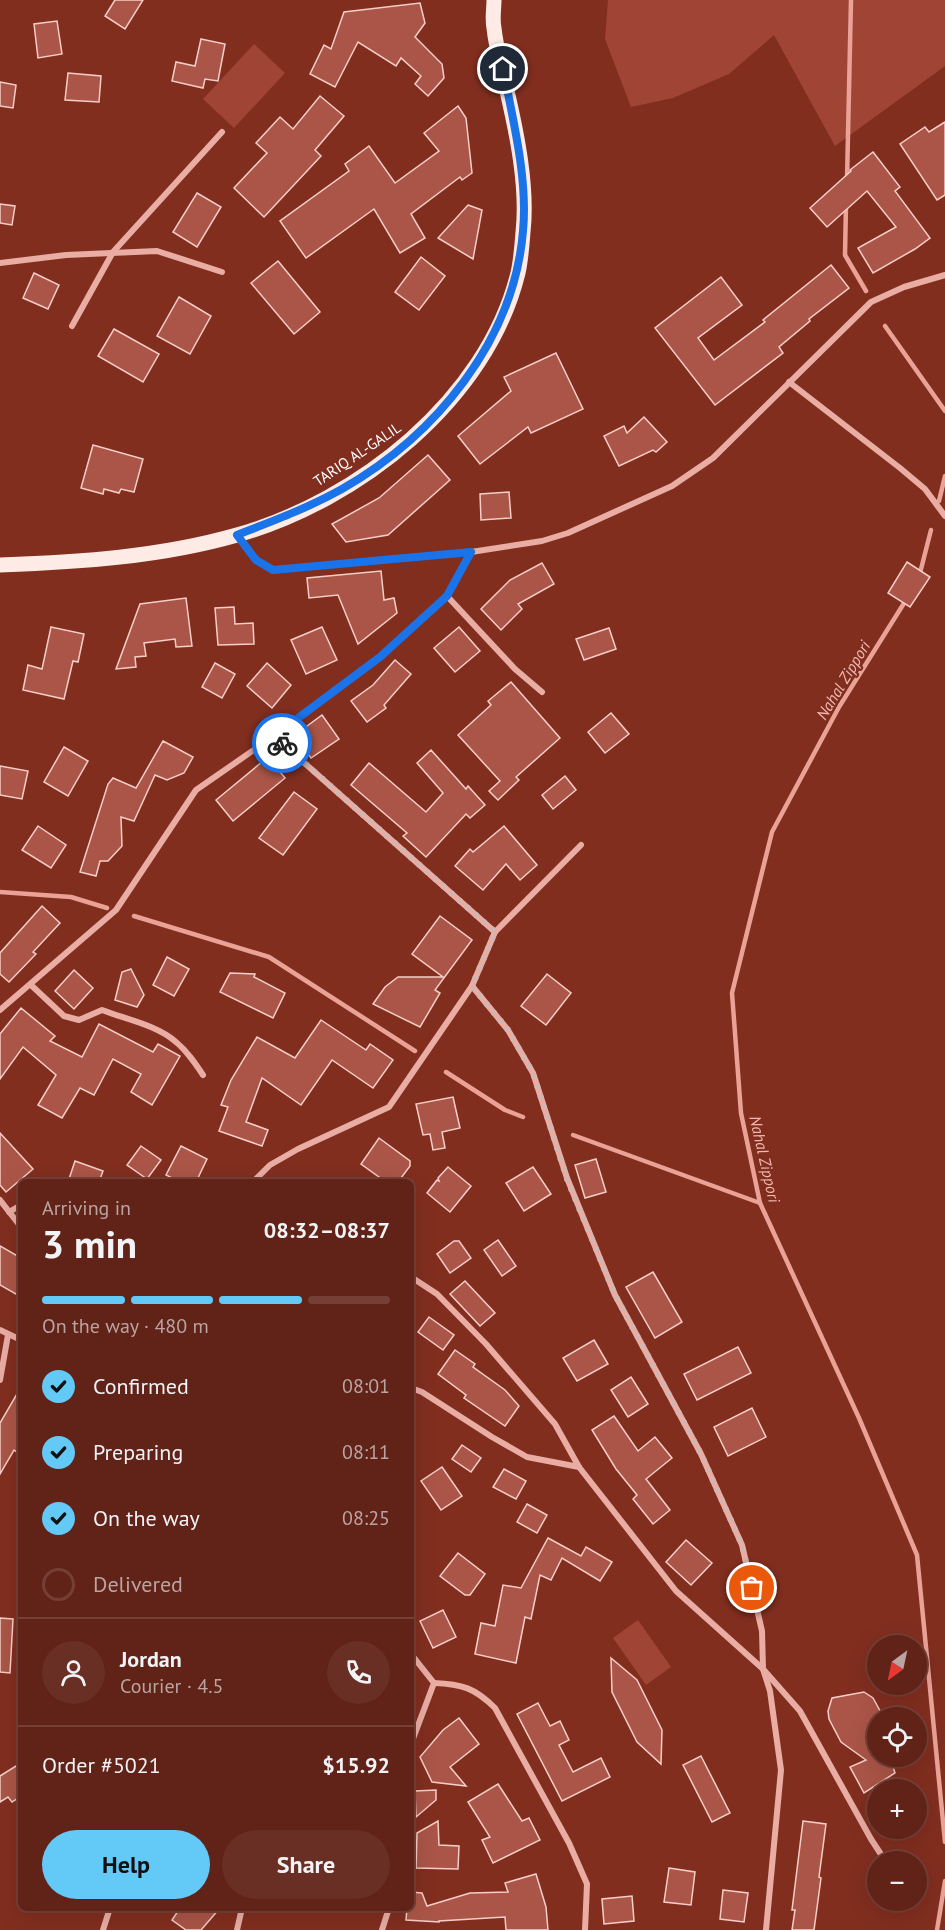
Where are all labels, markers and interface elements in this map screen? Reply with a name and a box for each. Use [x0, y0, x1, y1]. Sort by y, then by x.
pin [477, 43, 528, 94]
icon: home [486, 52, 519, 85]
street label: TARIQ AL-GALIL [310, 418, 405, 490]
water label: Nahal Zippori [812, 636, 875, 723]
courier [252, 713, 312, 773]
icon: bike [266, 727, 299, 760]
water label: Nahal Zippori [745, 1114, 785, 1205]
text: Arriving in [42, 1195, 131, 1221]
text: 08:32–08:37 [264, 1216, 390, 1244]
text: 3 min [42, 1218, 137, 1269]
text: On the way · 480 m [42, 1313, 209, 1339]
icon: check [42, 1370, 75, 1403]
text: Confirmed [93, 1372, 189, 1400]
text: 08:01 [342, 1373, 390, 1399]
icon: check [42, 1436, 75, 1469]
text: Preparing [93, 1438, 183, 1466]
text: 08:11 [342, 1439, 390, 1465]
icon: check [42, 1502, 75, 1535]
text: On the way [93, 1504, 200, 1532]
text: 08:25 [342, 1505, 390, 1531]
pin [726, 1562, 777, 1613]
text: Delivered [93, 1570, 183, 1598]
icon: bag [735, 1571, 768, 1604]
north arrow [867, 1635, 927, 1695]
map controls [867, 1635, 927, 1911]
button: person [42, 1641, 105, 1704]
button: phone [327, 1641, 390, 1704]
text: Jordan [120, 1645, 182, 1673]
text: Courier · 4.5 [120, 1673, 223, 1699]
button: locate [867, 1707, 927, 1767]
text: Order #5021 [42, 1751, 161, 1779]
text: $15.92 [322, 1751, 390, 1779]
button: + [867, 1779, 927, 1839]
button: Help [42, 1830, 210, 1899]
button: Share [222, 1830, 390, 1899]
button: − [867, 1851, 927, 1911]

